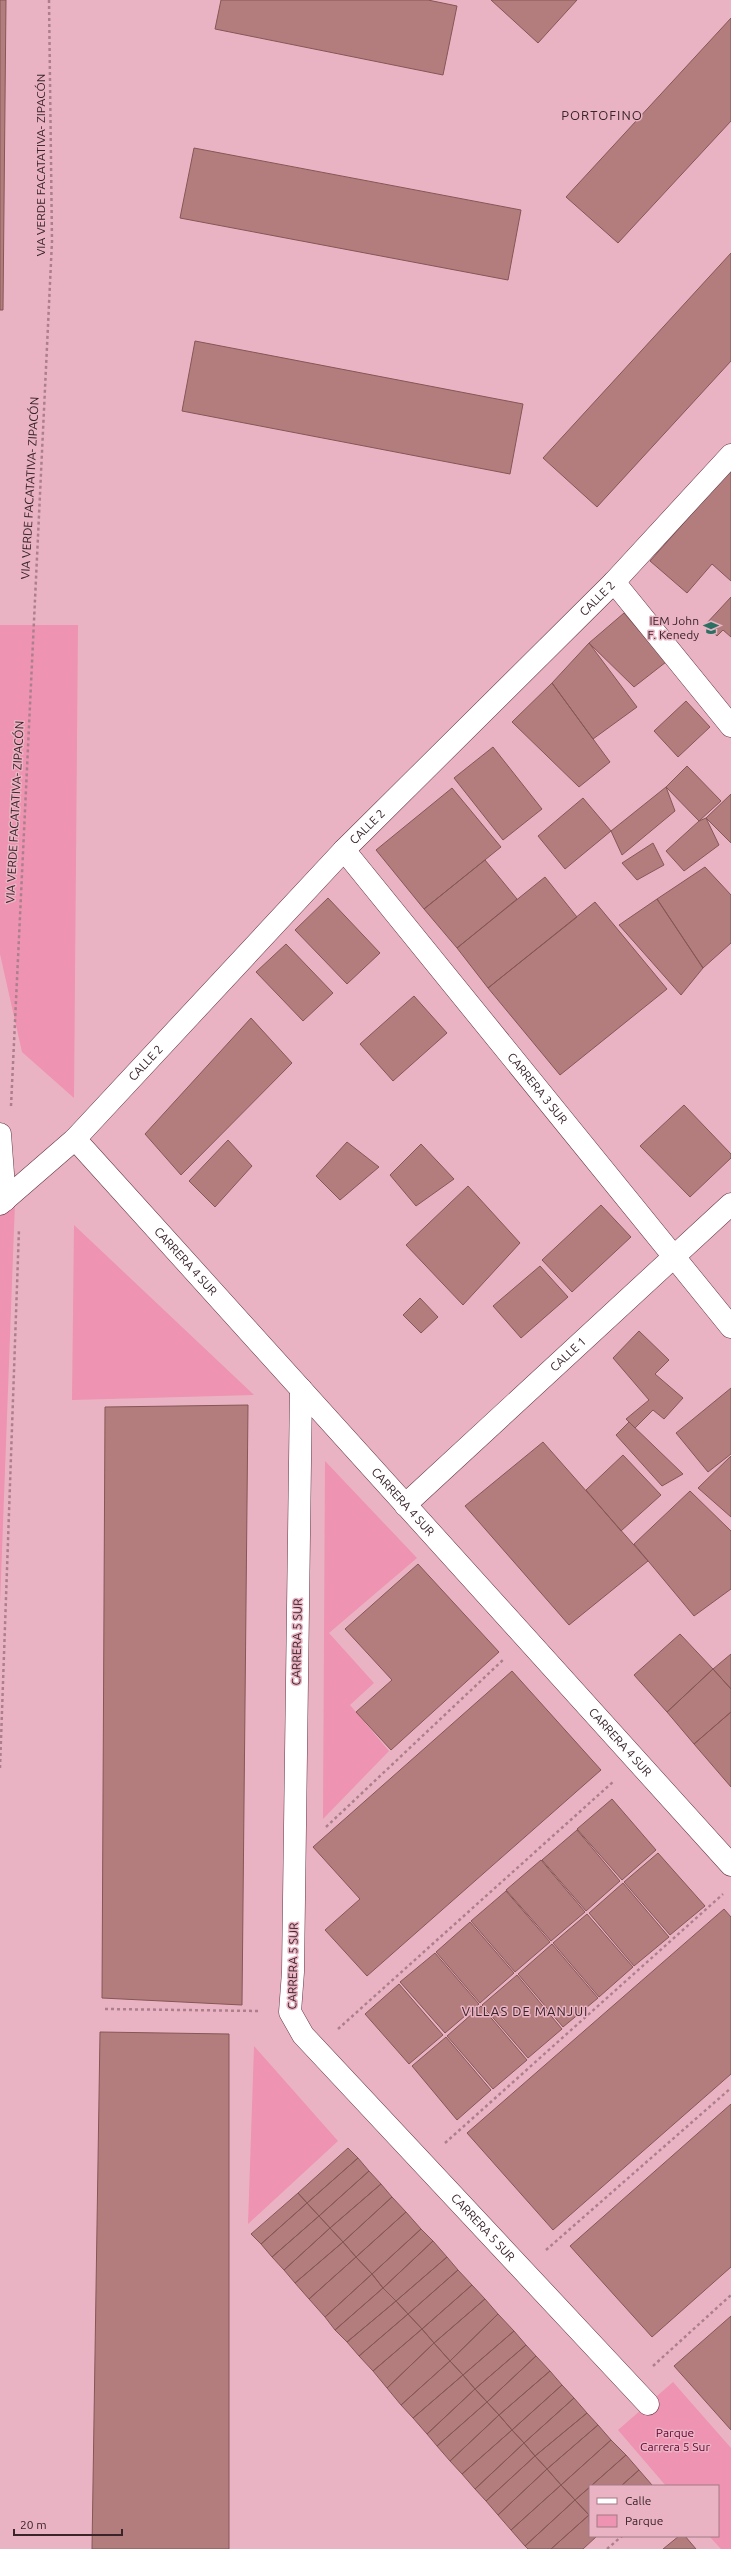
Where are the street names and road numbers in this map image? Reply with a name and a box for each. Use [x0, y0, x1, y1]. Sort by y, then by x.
street label: VIA VERDE FACATATIVA- ZIPACÓN [34, 74, 47, 256]
street label: VIA VERDE FACATATIVA- ZIPACÓN [18, 396, 41, 579]
street label: CALLE 2 [577, 578, 617, 618]
street label: VIA VERDE FACATATIVA- ZIPACÓN [3, 720, 26, 903]
street label: CALLE 2 [347, 806, 387, 847]
street label: CALLE 2 [126, 1042, 165, 1083]
street label: CARRERA 3 SUR [505, 1050, 571, 1126]
street label: CARRERA 4 SUR [152, 1224, 220, 1298]
street label: CALLE 1 [547, 1334, 588, 1374]
street label: CARRERA 4 SUR [369, 1465, 438, 1539]
street label: CARRERA 5 SUR [289, 1598, 304, 1686]
street label: CARRERA 4 SUR [586, 1705, 655, 1779]
street label: CARRERA 5 SUR [285, 1922, 300, 2010]
street label: CARRERA 5 SUR [449, 2191, 518, 2264]

